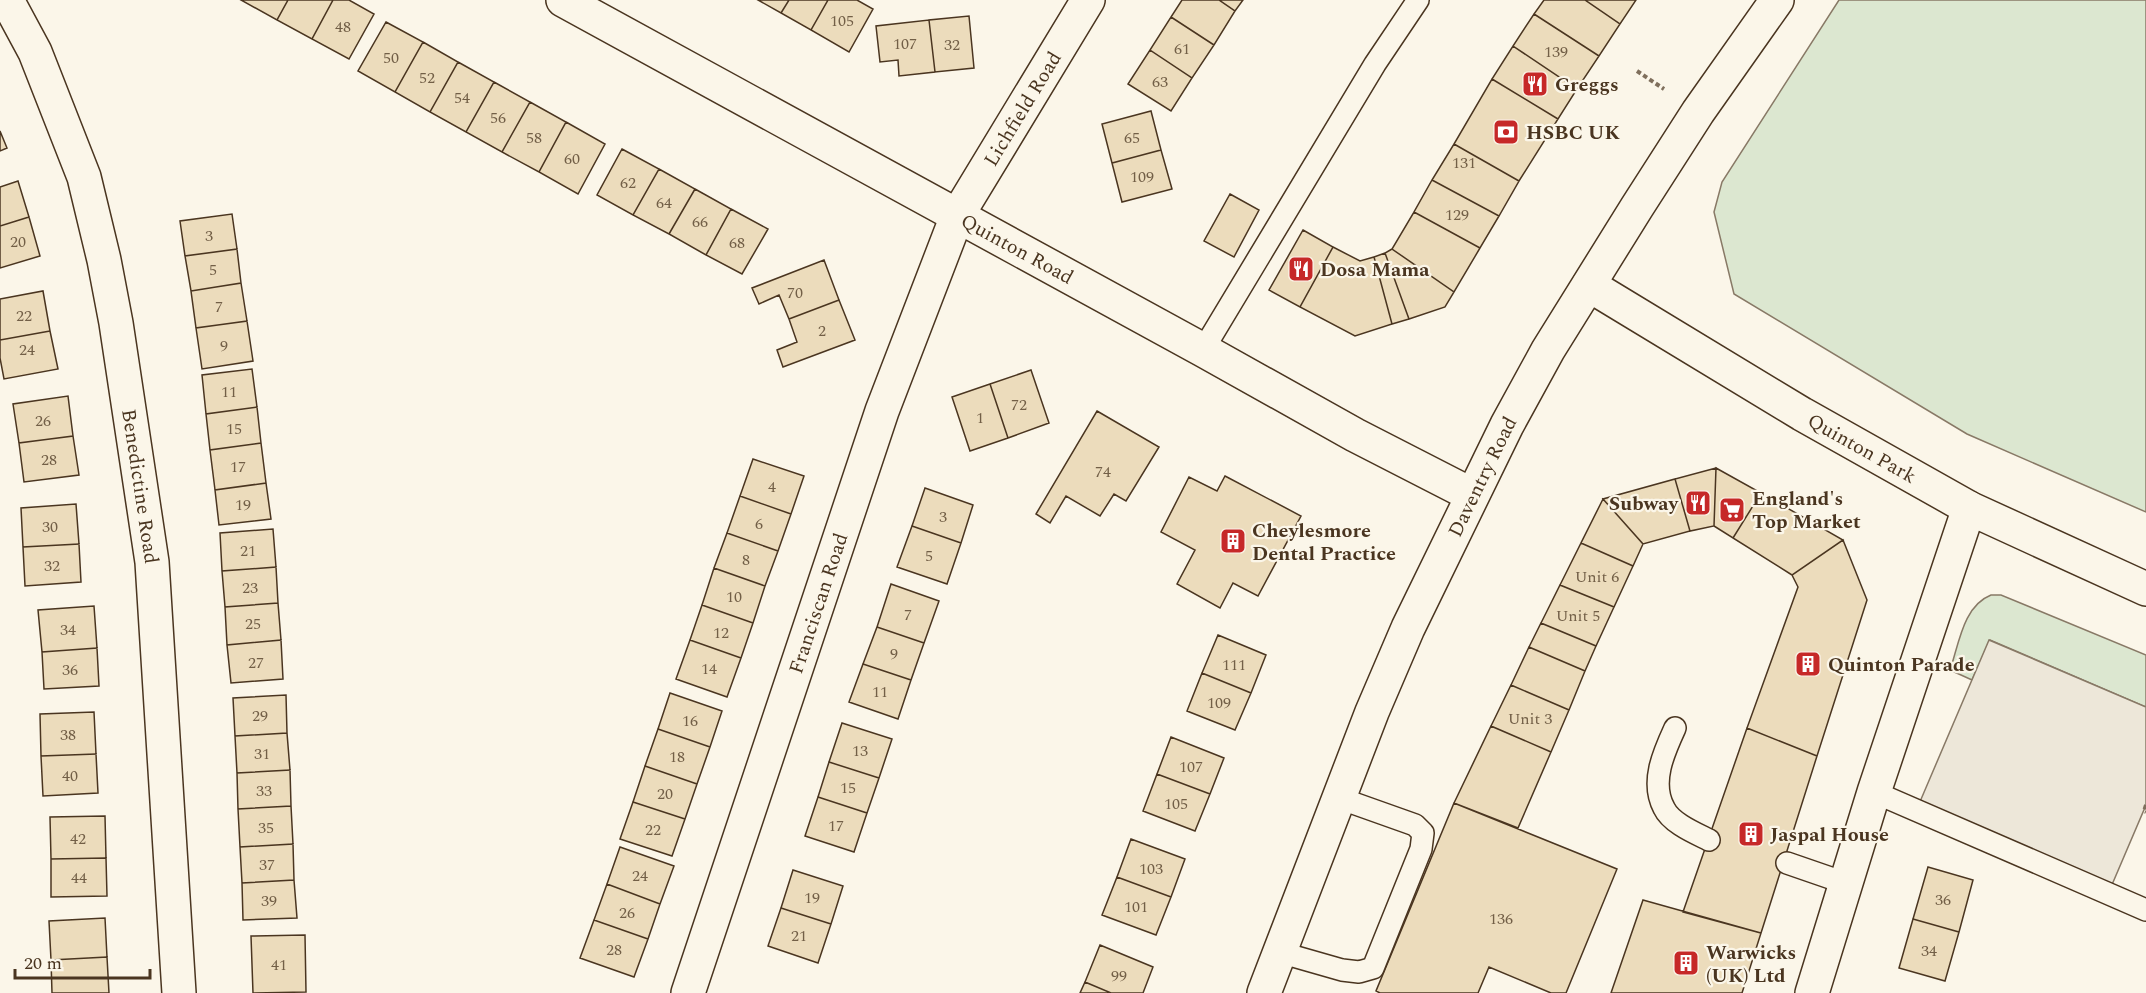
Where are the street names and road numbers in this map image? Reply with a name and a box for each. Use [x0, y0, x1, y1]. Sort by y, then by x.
street label: Lichfield Road [976, 46, 1070, 173]
street label: Quinton Road [955, 206, 1079, 293]
street label: Quinton Park [1801, 406, 1922, 491]
street label: Benedictine Road [113, 407, 166, 566]
street label: Daventry Road [1441, 411, 1525, 542]
street label: Franciscan Road [781, 529, 856, 678]

